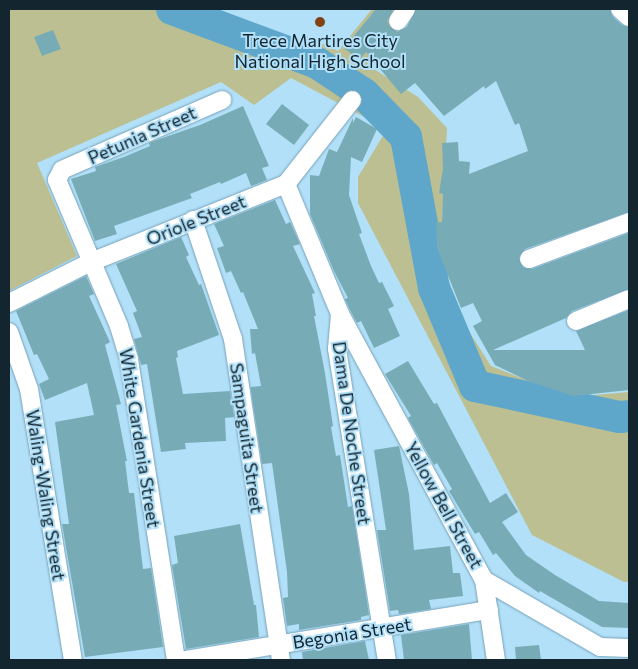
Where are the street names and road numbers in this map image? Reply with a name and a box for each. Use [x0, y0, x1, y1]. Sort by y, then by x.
street label: Petunia Street [84, 101, 200, 169]
street label: Oriole Street [143, 190, 249, 250]
street label: Dama De Noche Street [328, 340, 376, 526]
street label: White Gardenia Street [115, 347, 165, 529]
street label: Sampaguita Street [226, 362, 268, 514]
street label: Waling-Waling Street [22, 408, 70, 582]
street label: Yellow Bell Street [400, 438, 488, 572]
street label: Begonia Street [291, 613, 413, 653]

